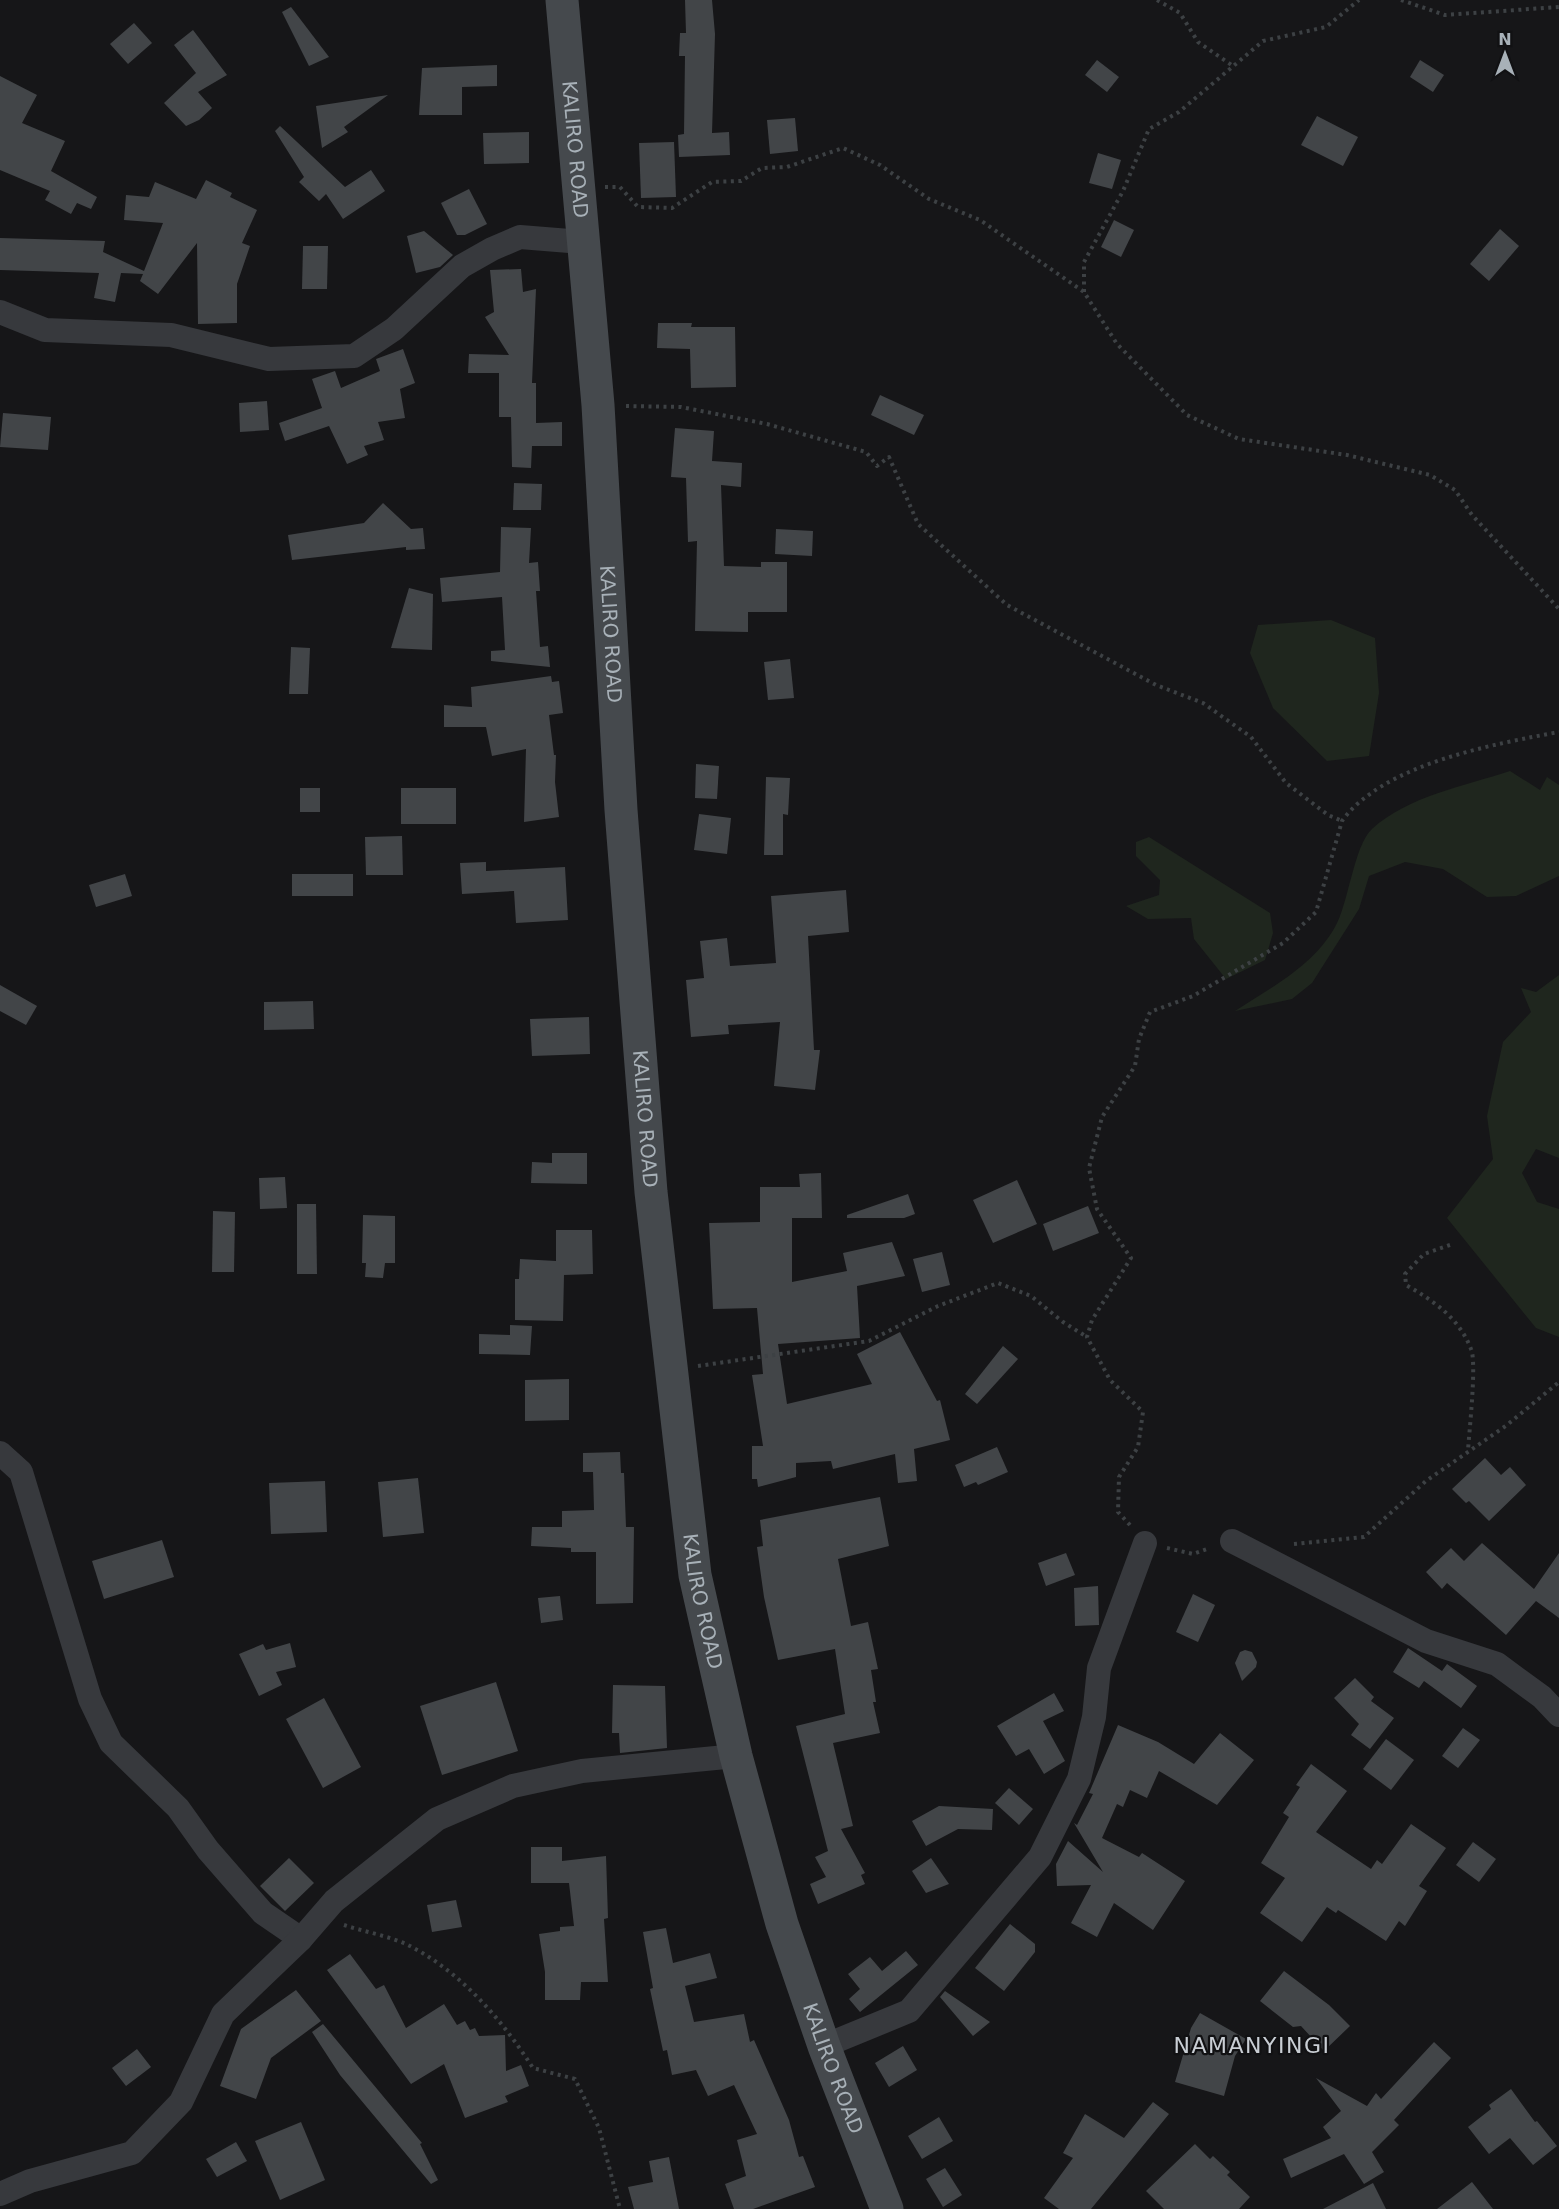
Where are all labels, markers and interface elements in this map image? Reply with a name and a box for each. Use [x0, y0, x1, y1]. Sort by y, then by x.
north arrow [1475, 24, 1535, 84]
text: N [1498, 30, 1512, 49]
street label: KALIRO ROAD [557, 80, 593, 219]
street label: KALIRO ROAD [595, 565, 627, 704]
street label: KALIRO ROAD [628, 1049, 663, 1188]
street label: KALIRO ROAD [678, 1532, 728, 1671]
street label: KALIRO ROAD [798, 2000, 869, 2137]
district label: NAMANYINGI [1174, 2033, 1330, 2058]

